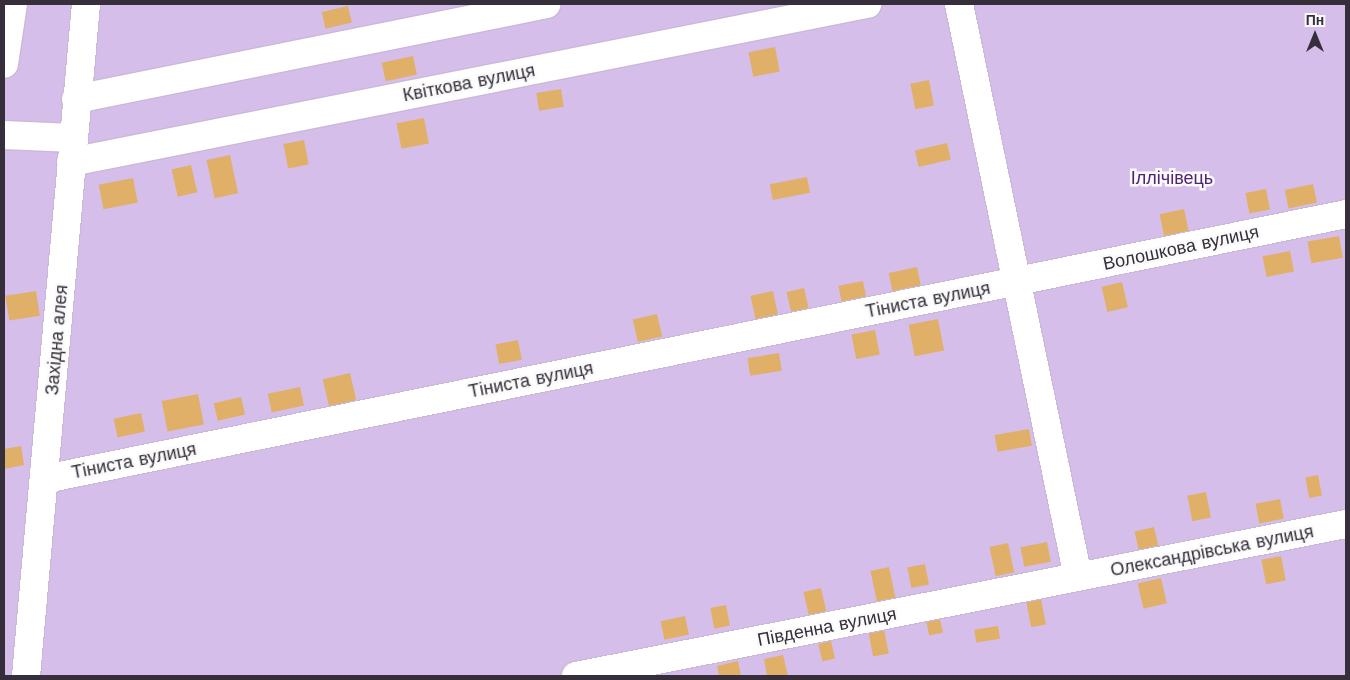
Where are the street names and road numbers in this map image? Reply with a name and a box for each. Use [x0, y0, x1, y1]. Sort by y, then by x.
street label: Квіткова вулиця [401, 60, 537, 106]
street label: Волошкова вулиця [1101, 221, 1261, 275]
street label: Тіниста вулиця [864, 277, 992, 323]
street label: Західна алея [41, 284, 73, 396]
street label: Тіниста вулиця [467, 357, 595, 403]
street label: Тіниста вулиця [70, 438, 198, 484]
street label: Олександрівська вулиця [1109, 521, 1315, 581]
street label: Південна вулиця [756, 603, 898, 651]

